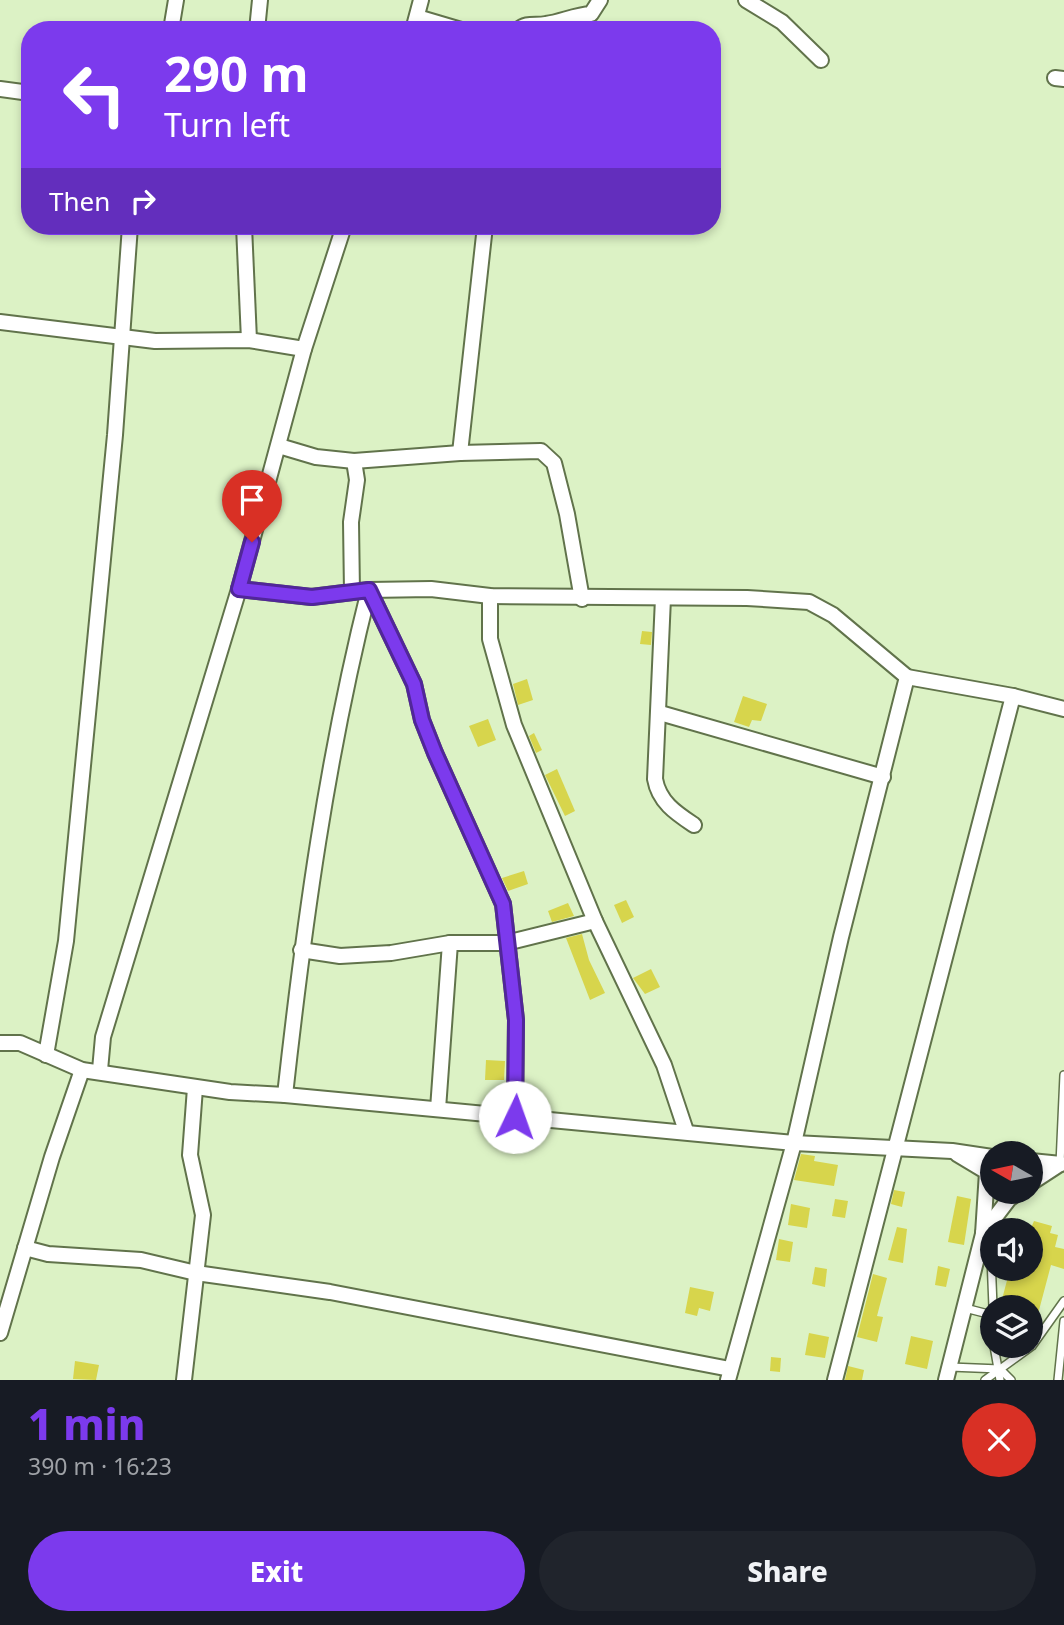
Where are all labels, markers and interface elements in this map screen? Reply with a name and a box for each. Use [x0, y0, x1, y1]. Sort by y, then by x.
text: 290 m [164, 40, 309, 106]
icon: left [49, 49, 140, 140]
text: Turn left [164, 103, 290, 146]
icon: right [124, 182, 162, 220]
text: Then [49, 183, 110, 219]
pin [222, 470, 282, 542]
icon: arrive [233, 481, 271, 519]
position arrow [478, 1080, 552, 1154]
north arrow [980, 1141, 1043, 1204]
map controls [980, 1141, 1043, 1358]
button: sound [980, 1218, 1043, 1281]
button: layers [980, 1295, 1043, 1358]
text: 1 min [28, 1395, 145, 1452]
button: close [962, 1403, 1036, 1477]
text: 390 m · 16:23 [28, 1450, 172, 1482]
button: Exit [28, 1531, 525, 1611]
button: Share [539, 1531, 1036, 1611]

